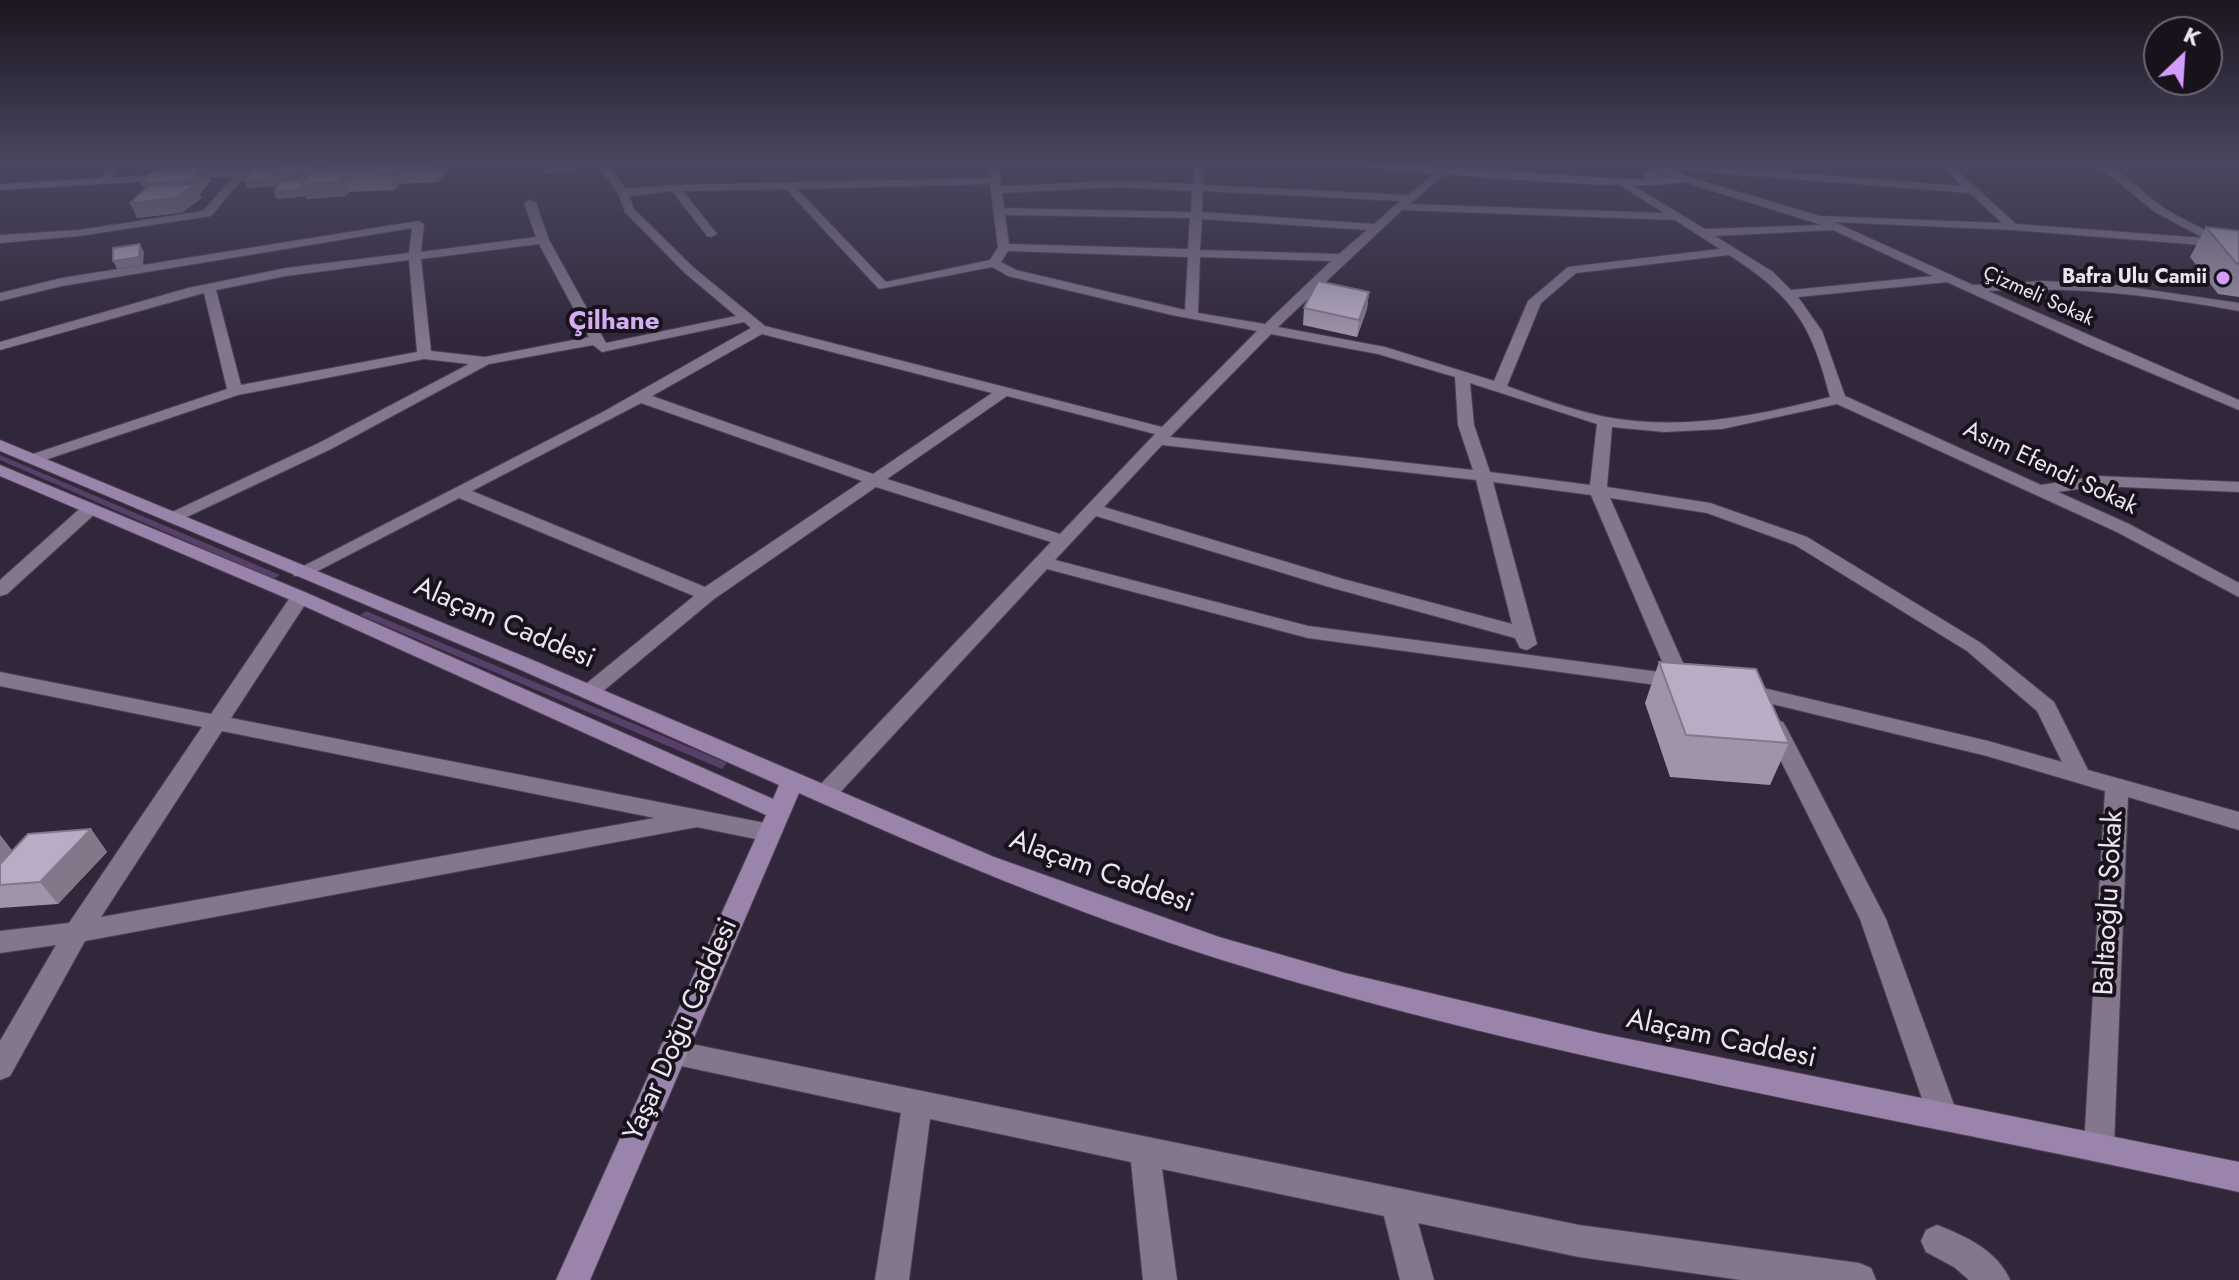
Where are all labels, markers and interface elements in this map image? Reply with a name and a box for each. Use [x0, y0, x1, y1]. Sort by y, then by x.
north arrow [2143, 16, 2223, 96]
text: K [2179, 18, 2206, 54]
street label: Çizmeli Sokak [1979, 262, 2097, 332]
place label: Bafra Ulu Camii [2062, 266, 2207, 290]
marker: Bafra Ulu Camii [2214, 269, 2232, 287]
district label: Çilhane [568, 307, 660, 339]
street label: Asım Efendi Sokak [1958, 416, 2142, 522]
street label: Alaçam Caddesi [409, 571, 599, 677]
street label: Baltaoğlu Sokak [2088, 810, 2132, 996]
street label: Alaçam Caddesi [1005, 824, 1197, 922]
street label: Yaşar Doğu Caddesi [618, 914, 746, 1146]
street label: Alaçam Caddesi [1623, 1004, 1819, 1076]

